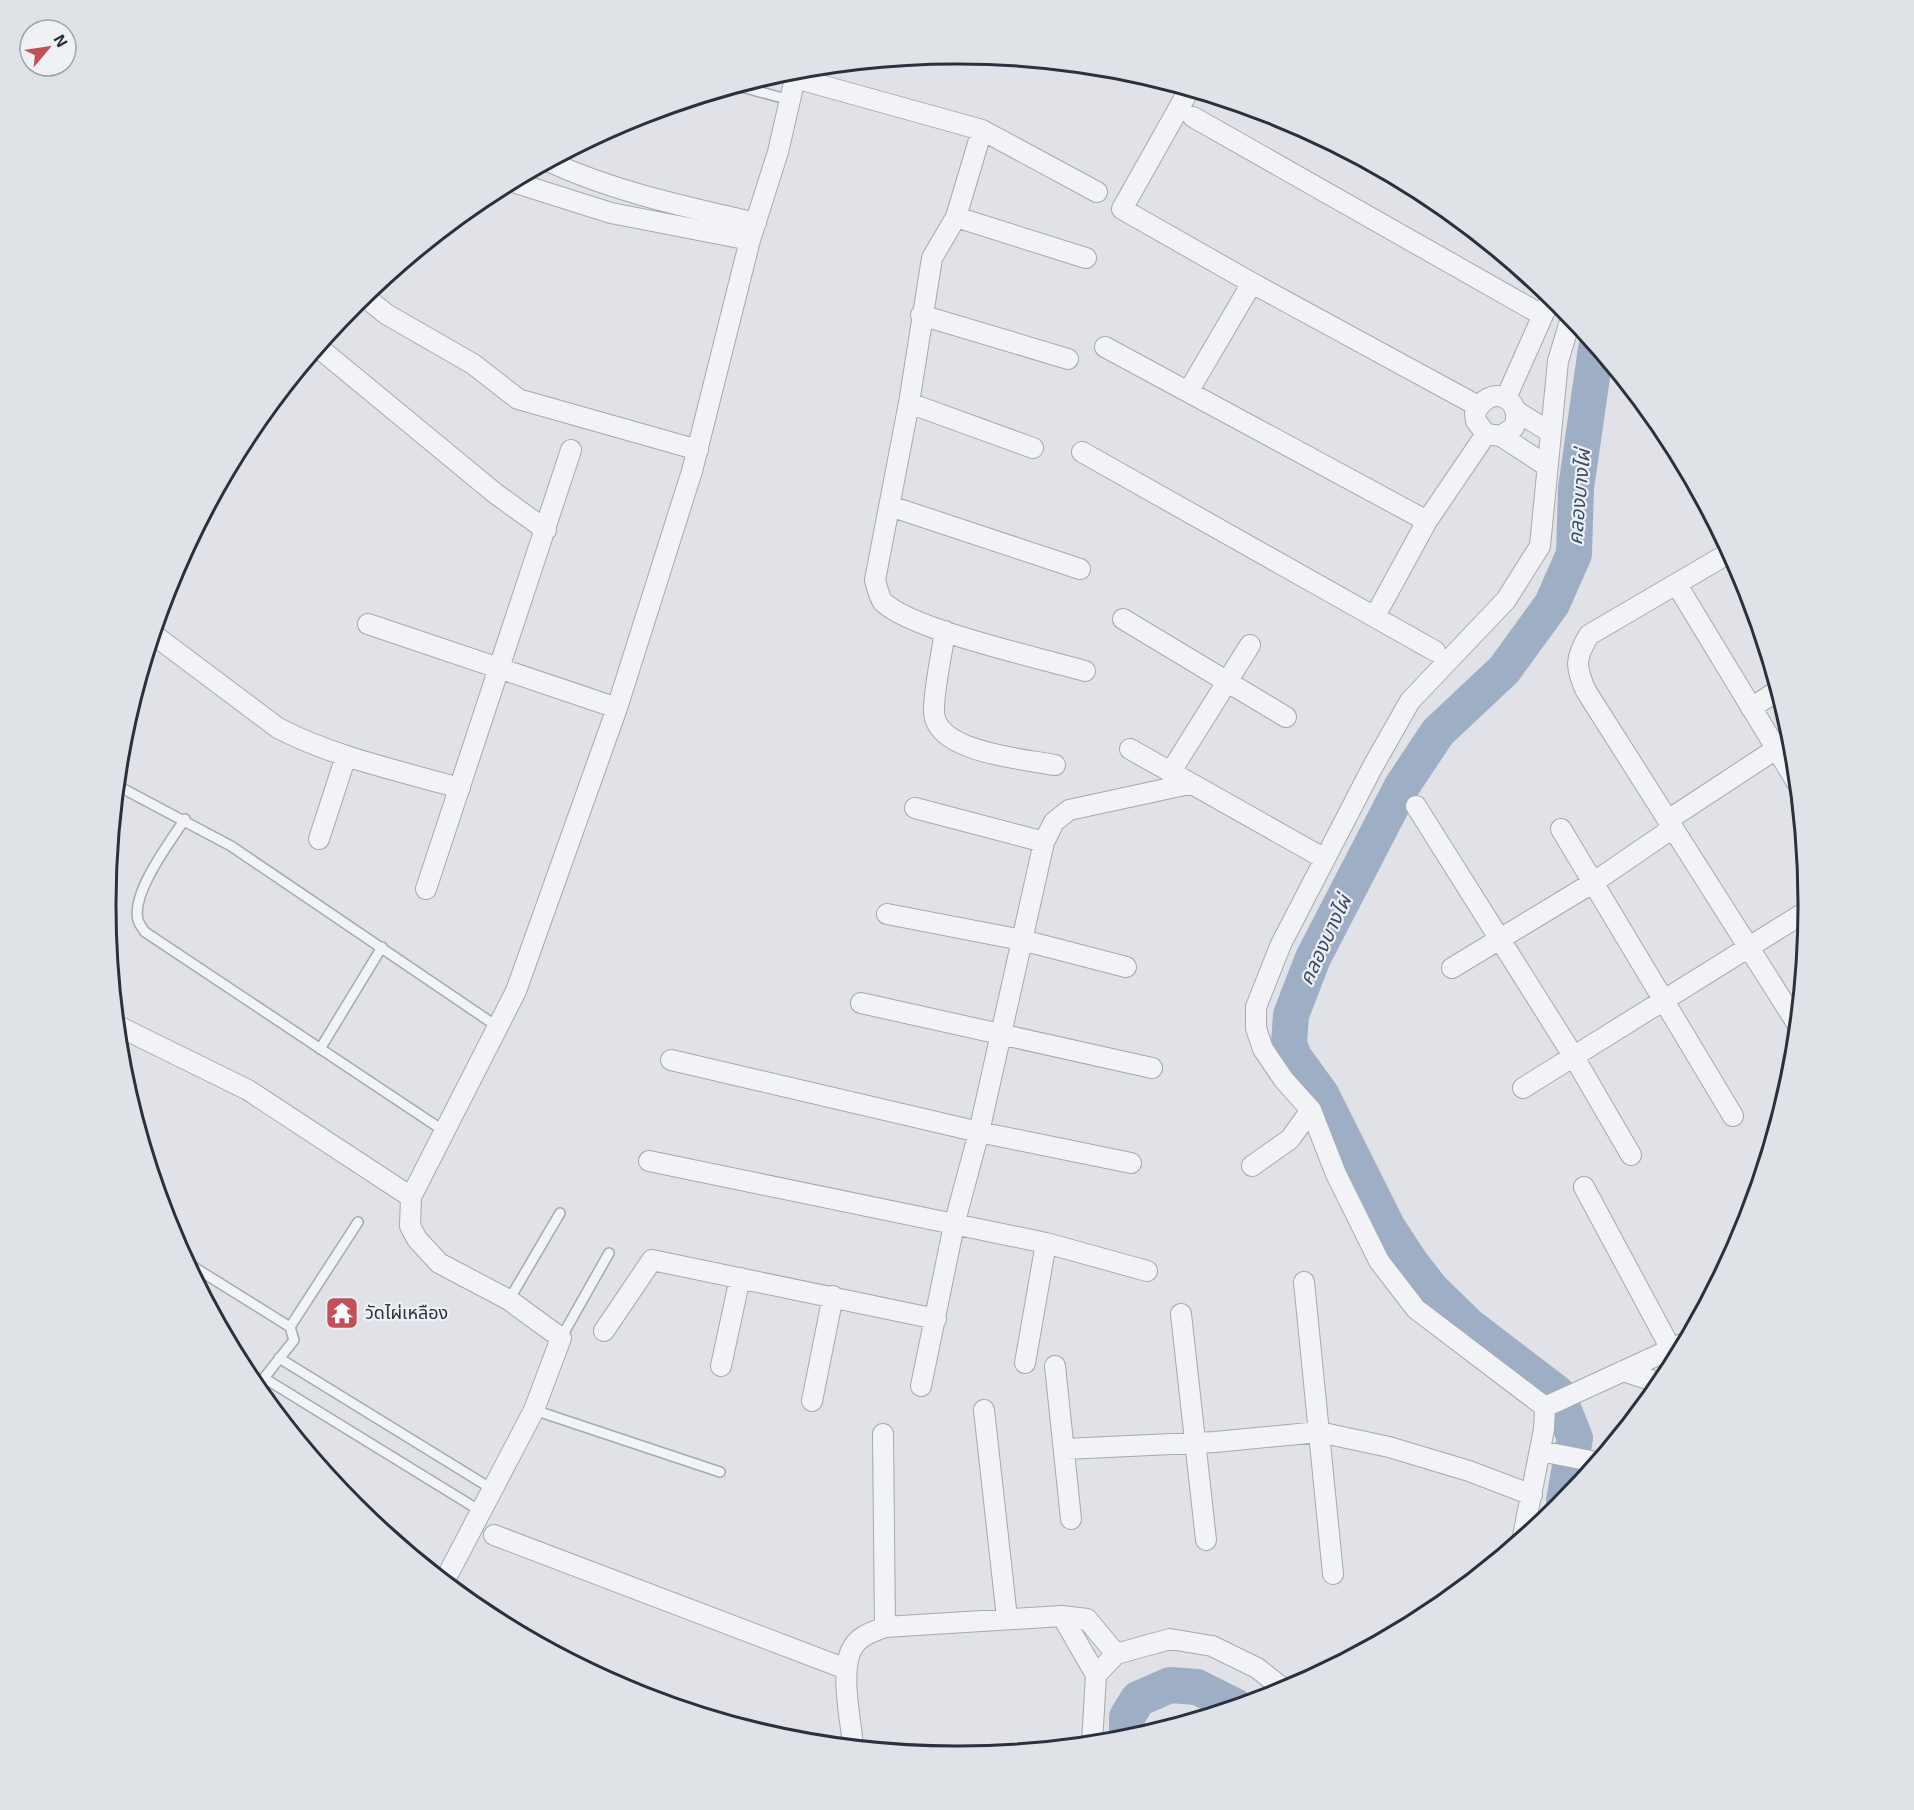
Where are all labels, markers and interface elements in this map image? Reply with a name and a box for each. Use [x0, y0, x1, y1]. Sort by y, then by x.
north arrow [18, 18, 78, 78]
text: N [50, 31, 73, 50]
water label: คลองบางไผ่ [1562, 445, 1594, 546]
water label: คลองบางไผ่ [1293, 888, 1357, 988]
temple icon: วัดไผ่เหลือง [324, 1295, 360, 1331]
place label: วัดไผ่เหลือง [365, 1301, 448, 1323]

